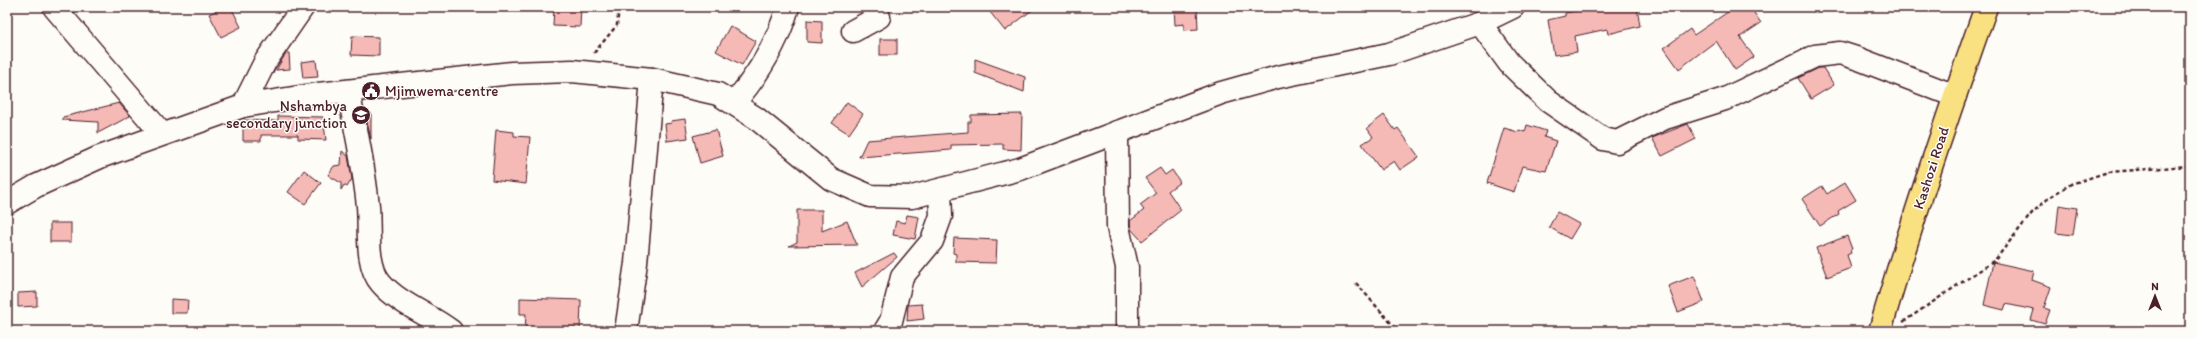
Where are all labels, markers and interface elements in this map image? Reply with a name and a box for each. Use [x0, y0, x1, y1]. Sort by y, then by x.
public building icon: Mjimwema centre [360, 80, 382, 102]
place label: Mjimwema centre [385, 82, 498, 100]
place label: Nshambya secondary junction [226, 97, 348, 132]
school or university icon: Nshambya secondary junction [350, 104, 372, 126]
street label: Kashozi Road [1909, 124, 1953, 212]
north arrow [2135, 276, 2175, 316]
text: N [2151, 280, 2159, 293]

